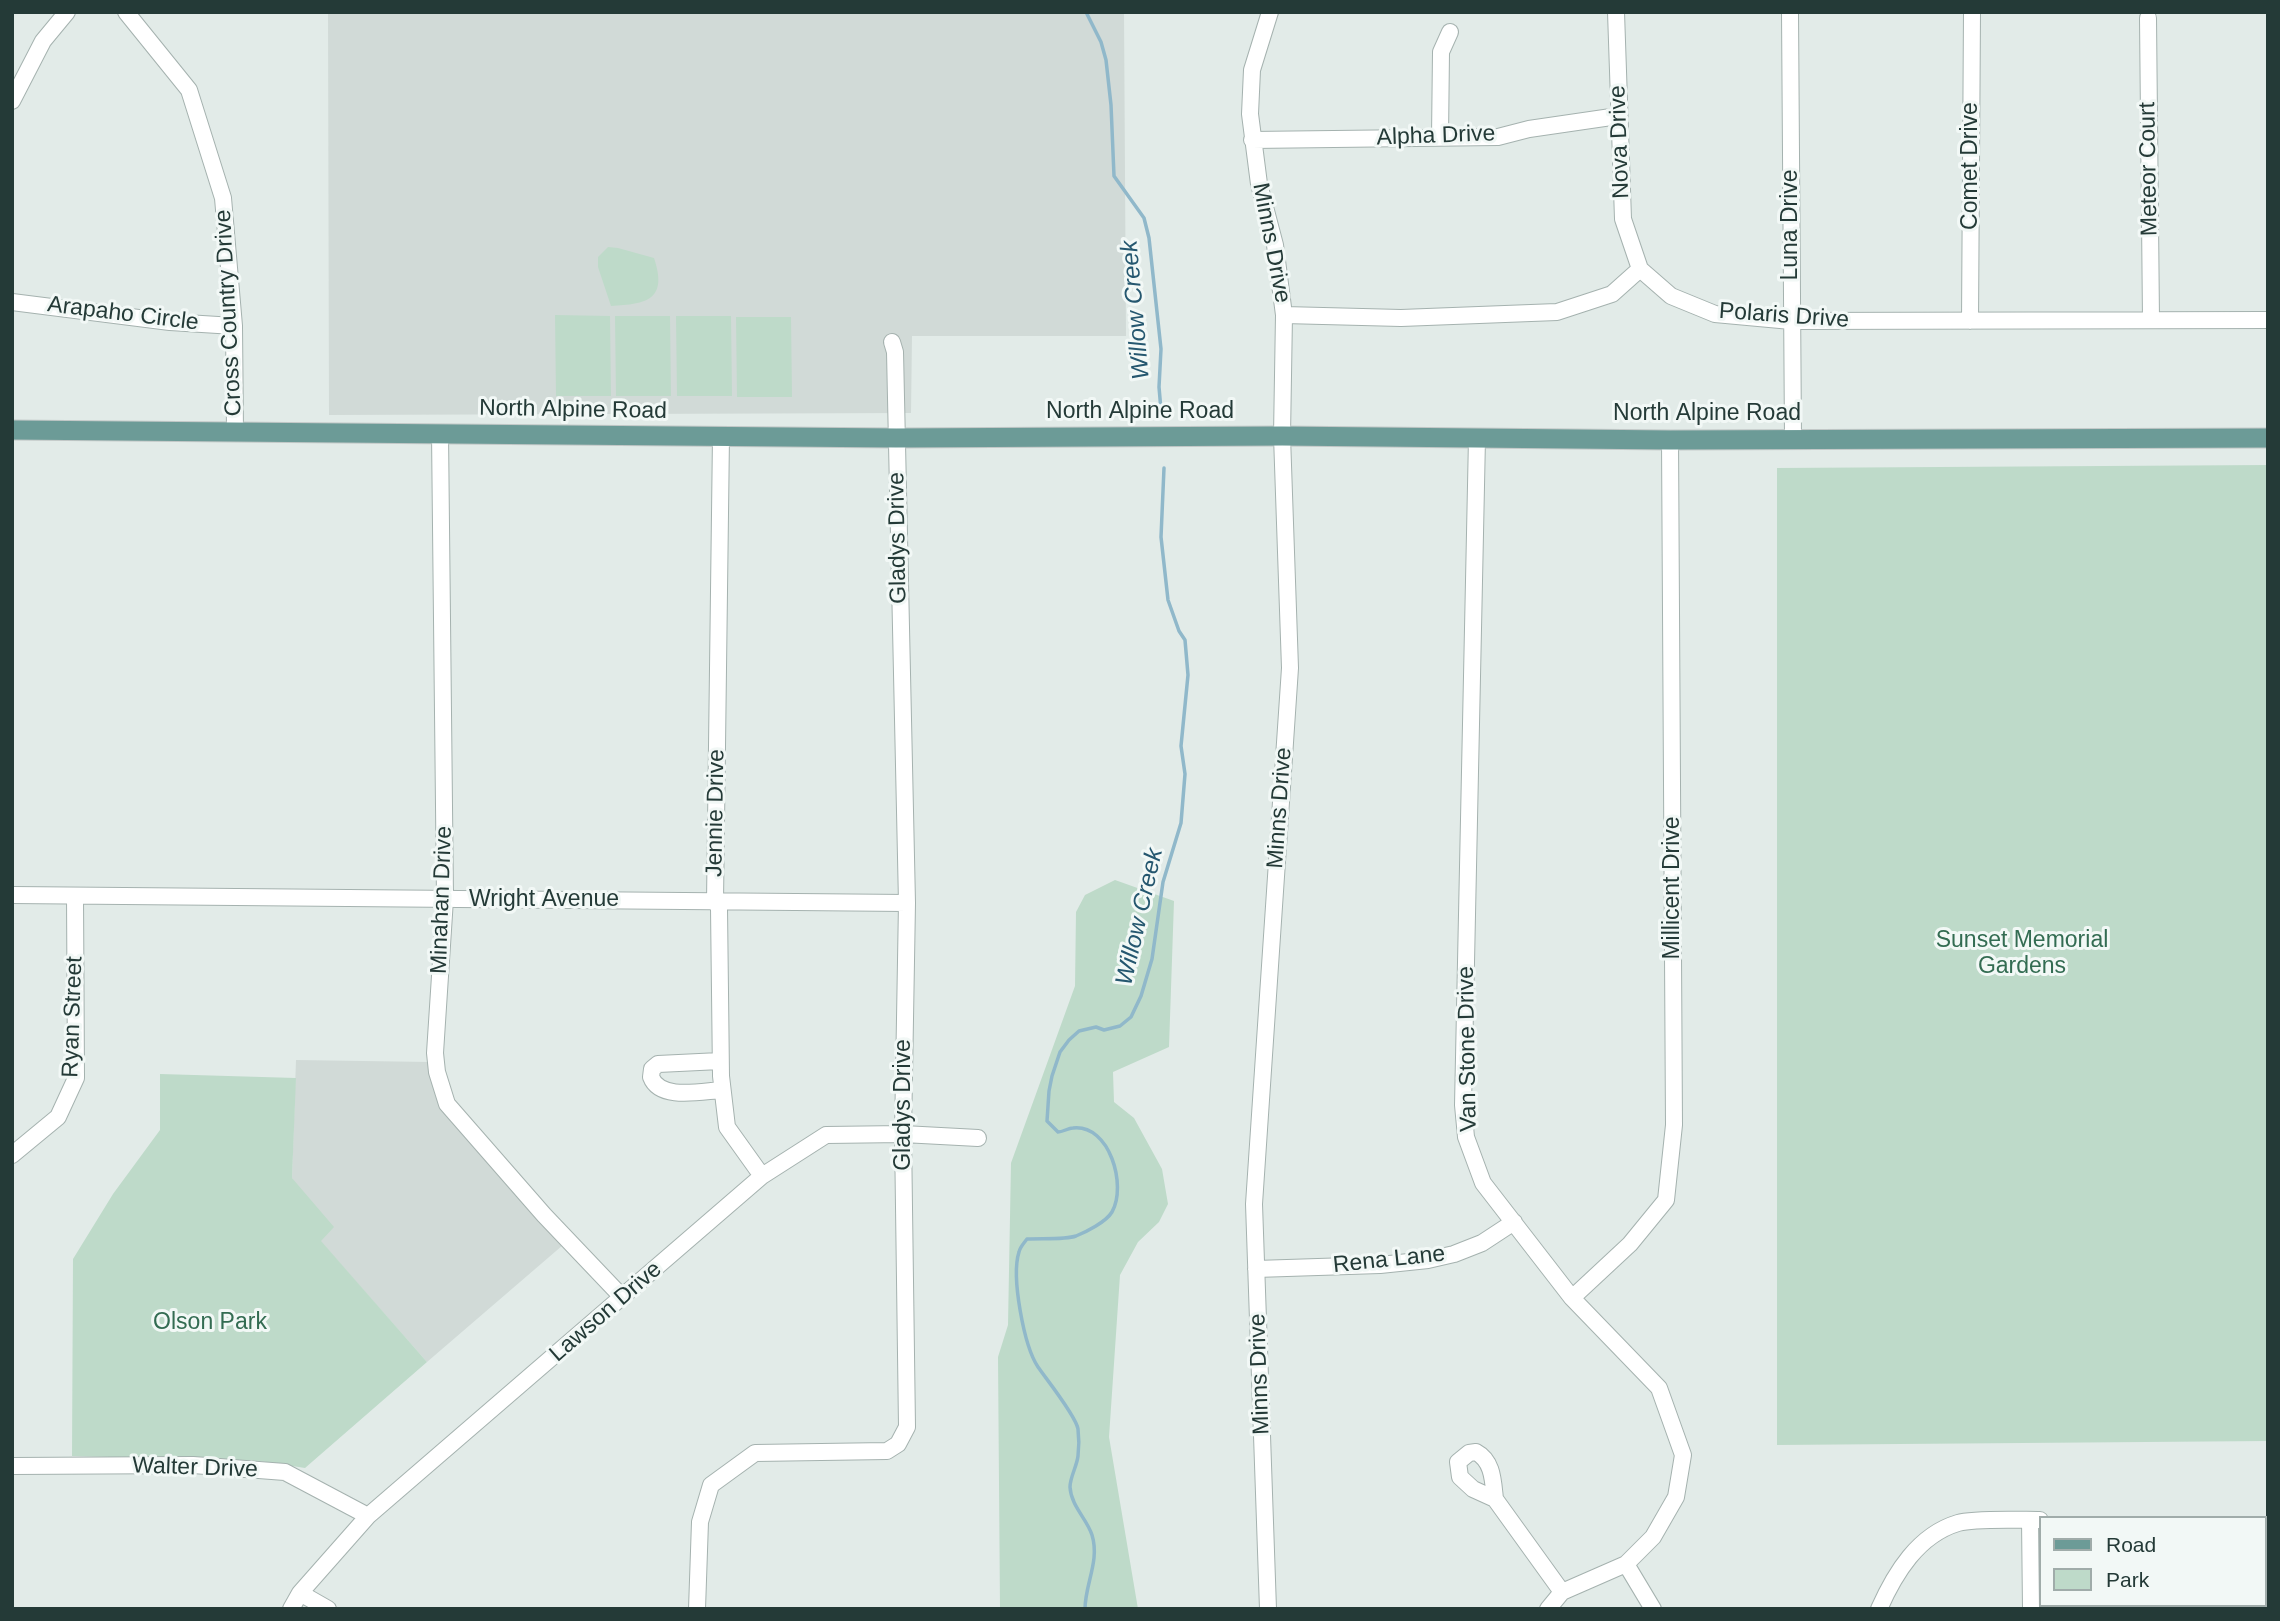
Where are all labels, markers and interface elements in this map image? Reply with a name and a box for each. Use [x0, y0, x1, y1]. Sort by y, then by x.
street label: Nova Drive [1604, 85, 1636, 199]
street label: Comet Drive [1957, 102, 1985, 230]
street label: Meteor Court [2134, 102, 2164, 236]
street label: Alpha Drive [1376, 120, 1496, 152]
street label: Luna Drive [1777, 169, 1805, 281]
street label: Minns Drive [1246, 181, 1296, 305]
street label: Cross Country Drive [210, 209, 248, 417]
water label: Willow Creek [1116, 239, 1156, 381]
street label: Arapaho Circle [46, 291, 200, 337]
street label: Polaris Drive [1718, 298, 1850, 334]
street label: North Alpine Road [479, 395, 667, 425]
street label: North Alpine Road [1046, 398, 1234, 426]
street label: North Alpine Road [1613, 400, 1801, 428]
street label: Gladys Drive [883, 472, 913, 604]
street label: Minns Drive [1262, 746, 1298, 870]
street label: Jennie Drive [701, 749, 731, 877]
street label: Millicent Drive [1659, 816, 1687, 960]
street label: Minahan Drive [426, 825, 458, 975]
water label: Willow Creek [1110, 846, 1170, 988]
street label: Wright Avenue [469, 886, 619, 914]
park label: Sunset Memorial Gardens [1936, 927, 2108, 981]
street label: Ryan Street [57, 956, 89, 1078]
street label: Van Stone Drive [1453, 966, 1483, 1132]
street label: Gladys Drive [890, 1039, 918, 1171]
street label: Rena Lane [1332, 1240, 1446, 1280]
street label: Lawson Drive [544, 1256, 668, 1368]
park label: Olson Park [153, 1309, 267, 1337]
street label: Minns Drive [1244, 1313, 1276, 1435]
street label: Walter Drive [132, 1452, 258, 1484]
legend [2038, 1516, 2266, 1607]
text: Road [2106, 1533, 2156, 1556]
text: Park [2106, 1568, 2149, 1591]

